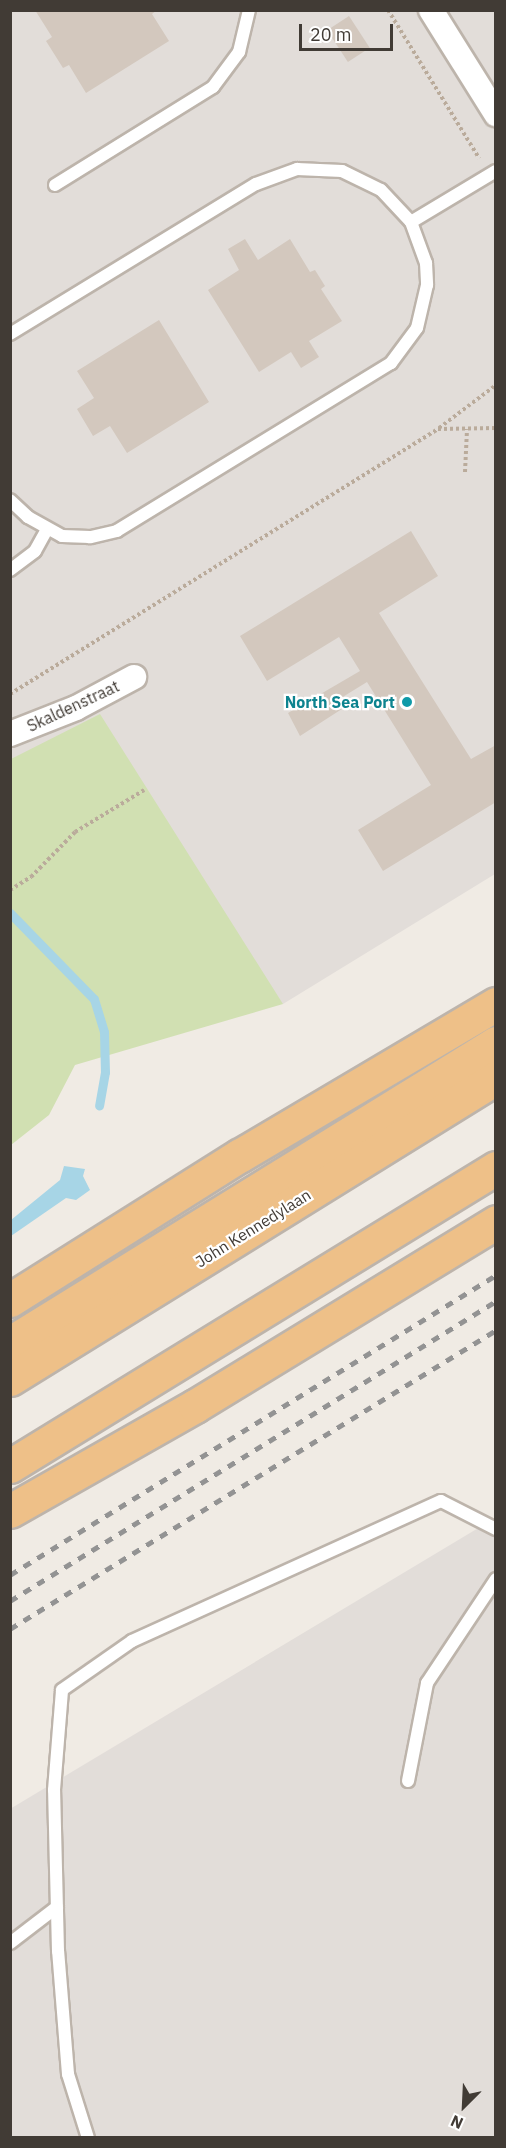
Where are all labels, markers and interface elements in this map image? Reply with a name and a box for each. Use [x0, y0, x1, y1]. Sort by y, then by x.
scale bar [302, 12, 396, 50]
text: 20 m [310, 23, 352, 46]
street label: Skaldenstraat [24, 676, 122, 736]
place label: North Sea Port [285, 692, 395, 712]
marker: North Sea Port [400, 695, 414, 709]
street label: John Kennedylaan [192, 1185, 314, 1271]
north arrow [434, 2076, 494, 2136]
text: N [447, 2111, 466, 2134]

